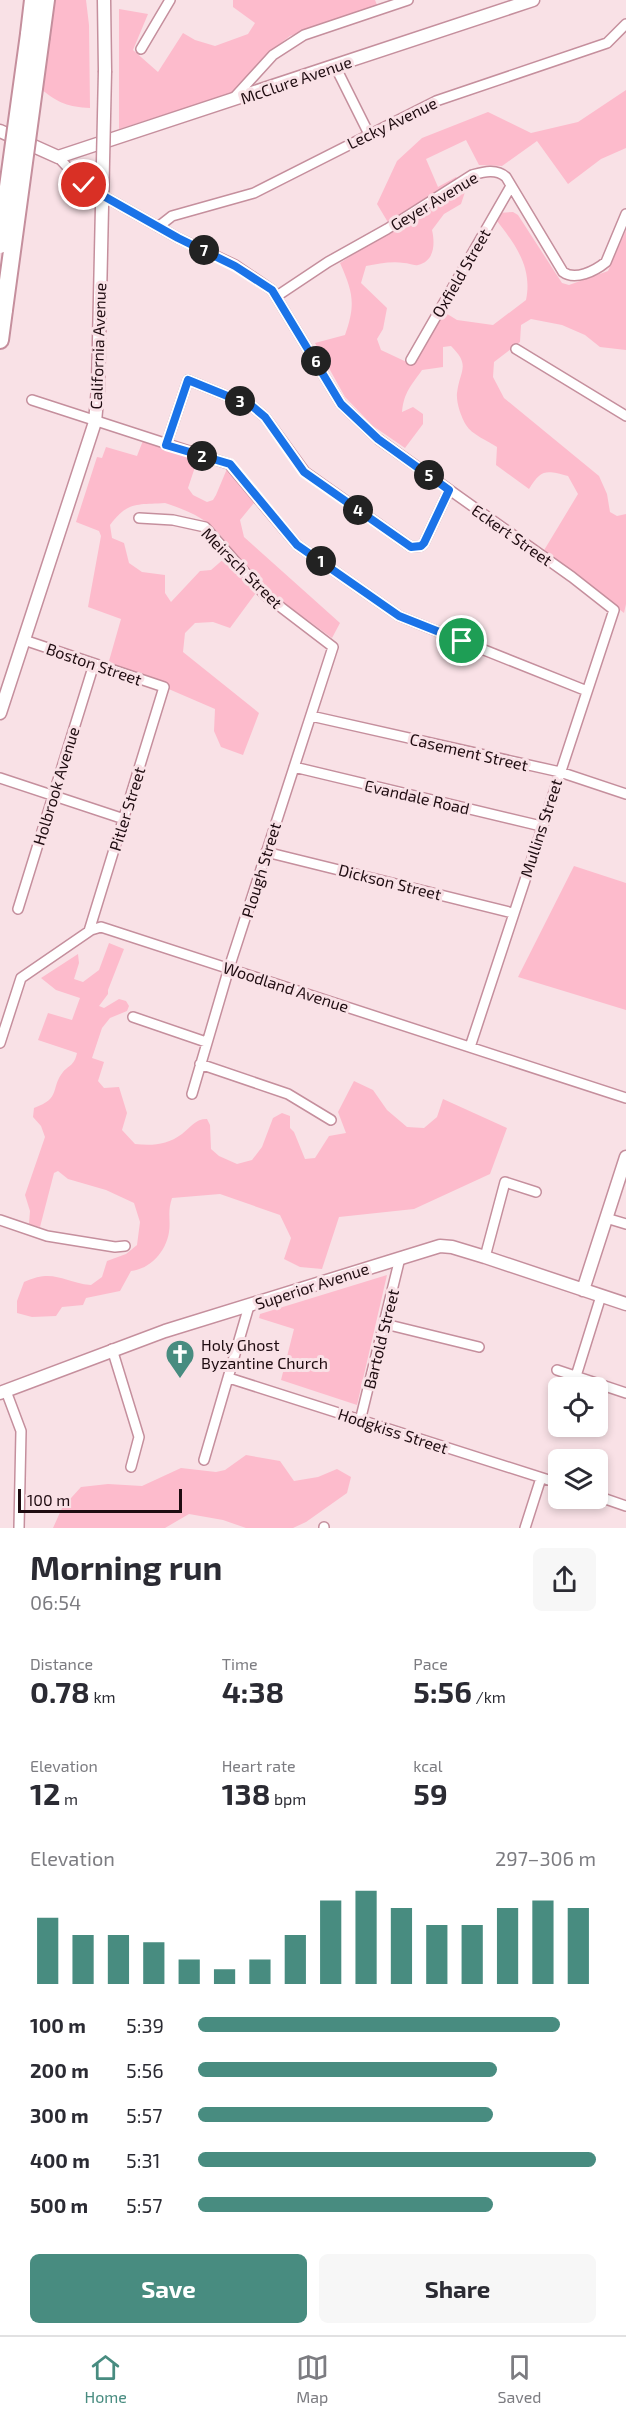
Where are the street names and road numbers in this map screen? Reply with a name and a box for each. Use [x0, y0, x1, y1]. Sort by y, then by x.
street label: McClure Avenue [238, 52, 354, 107]
street label: Lecky Avenue [344, 93, 440, 152]
street label: Geyer Avenue [387, 167, 481, 234]
street label: Oxfield Street [427, 225, 494, 321]
street label: California Avenue [86, 282, 109, 410]
street label: Eckert Street [468, 500, 556, 569]
street label: Meirsch Street [198, 523, 287, 612]
street label: Boston Street [44, 638, 144, 689]
street label: Holbrook Avenue [28, 724, 83, 847]
street label: Casement Street [408, 729, 530, 774]
street label: Pitler Street [105, 764, 148, 853]
street label: Evandale Road [363, 775, 471, 818]
street label: Mullins Street [516, 776, 565, 879]
street label: Plough Street [237, 820, 284, 920]
street label: Dickson Street [337, 860, 443, 903]
street label: Woodland Avenue [221, 957, 351, 1016]
street label: Superior Avenue [253, 1258, 371, 1313]
street label: Bartold Street [359, 1287, 402, 1391]
street label: Hodgkiss Street [336, 1404, 450, 1457]

